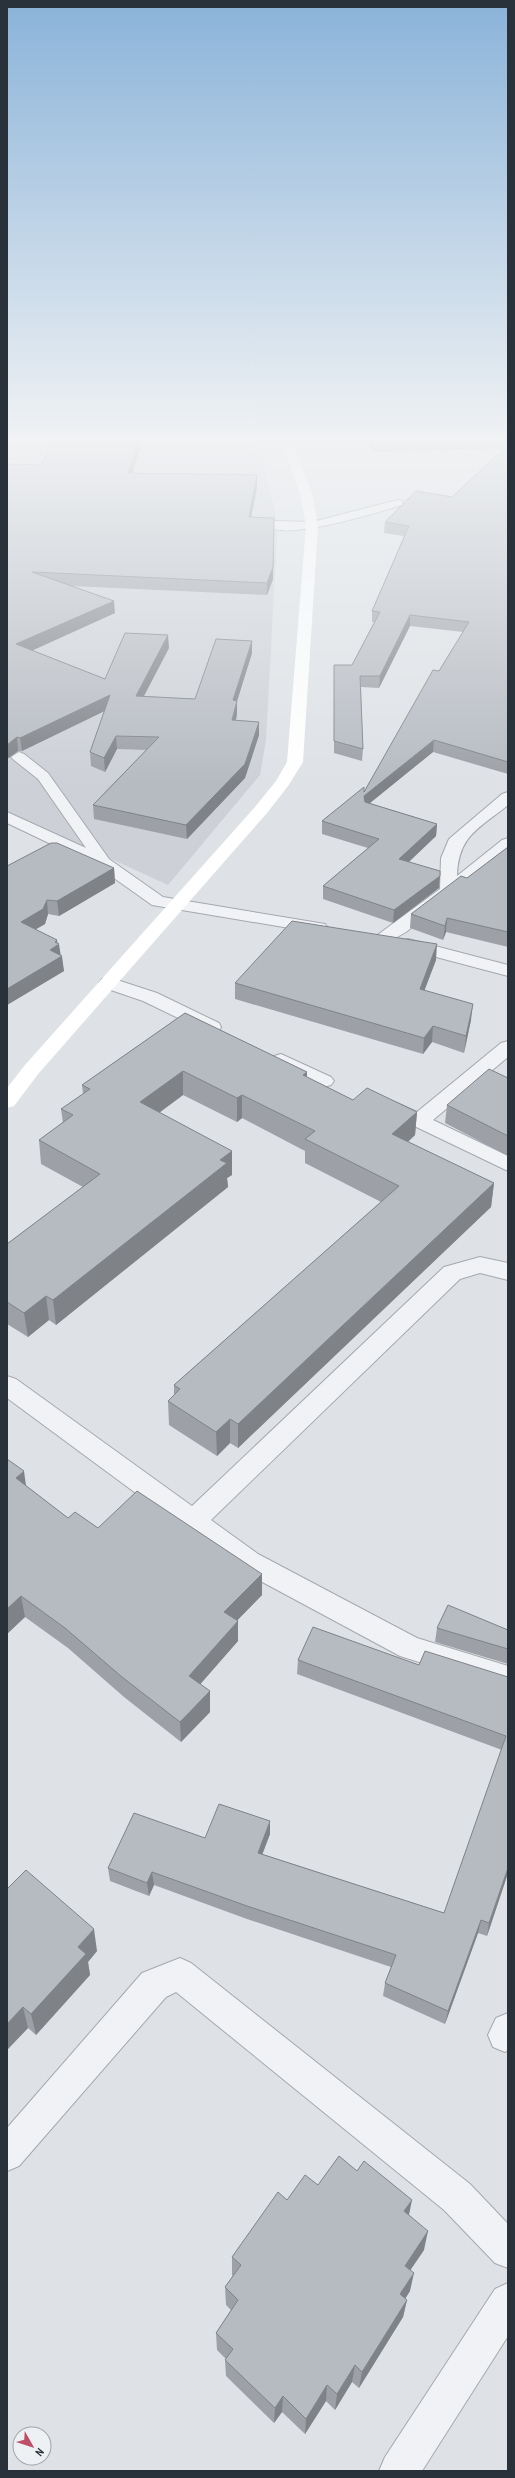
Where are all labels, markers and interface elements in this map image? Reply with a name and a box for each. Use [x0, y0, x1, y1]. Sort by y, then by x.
north arrow [12, 2426, 52, 2466]
text: N [32, 2445, 47, 2459]

